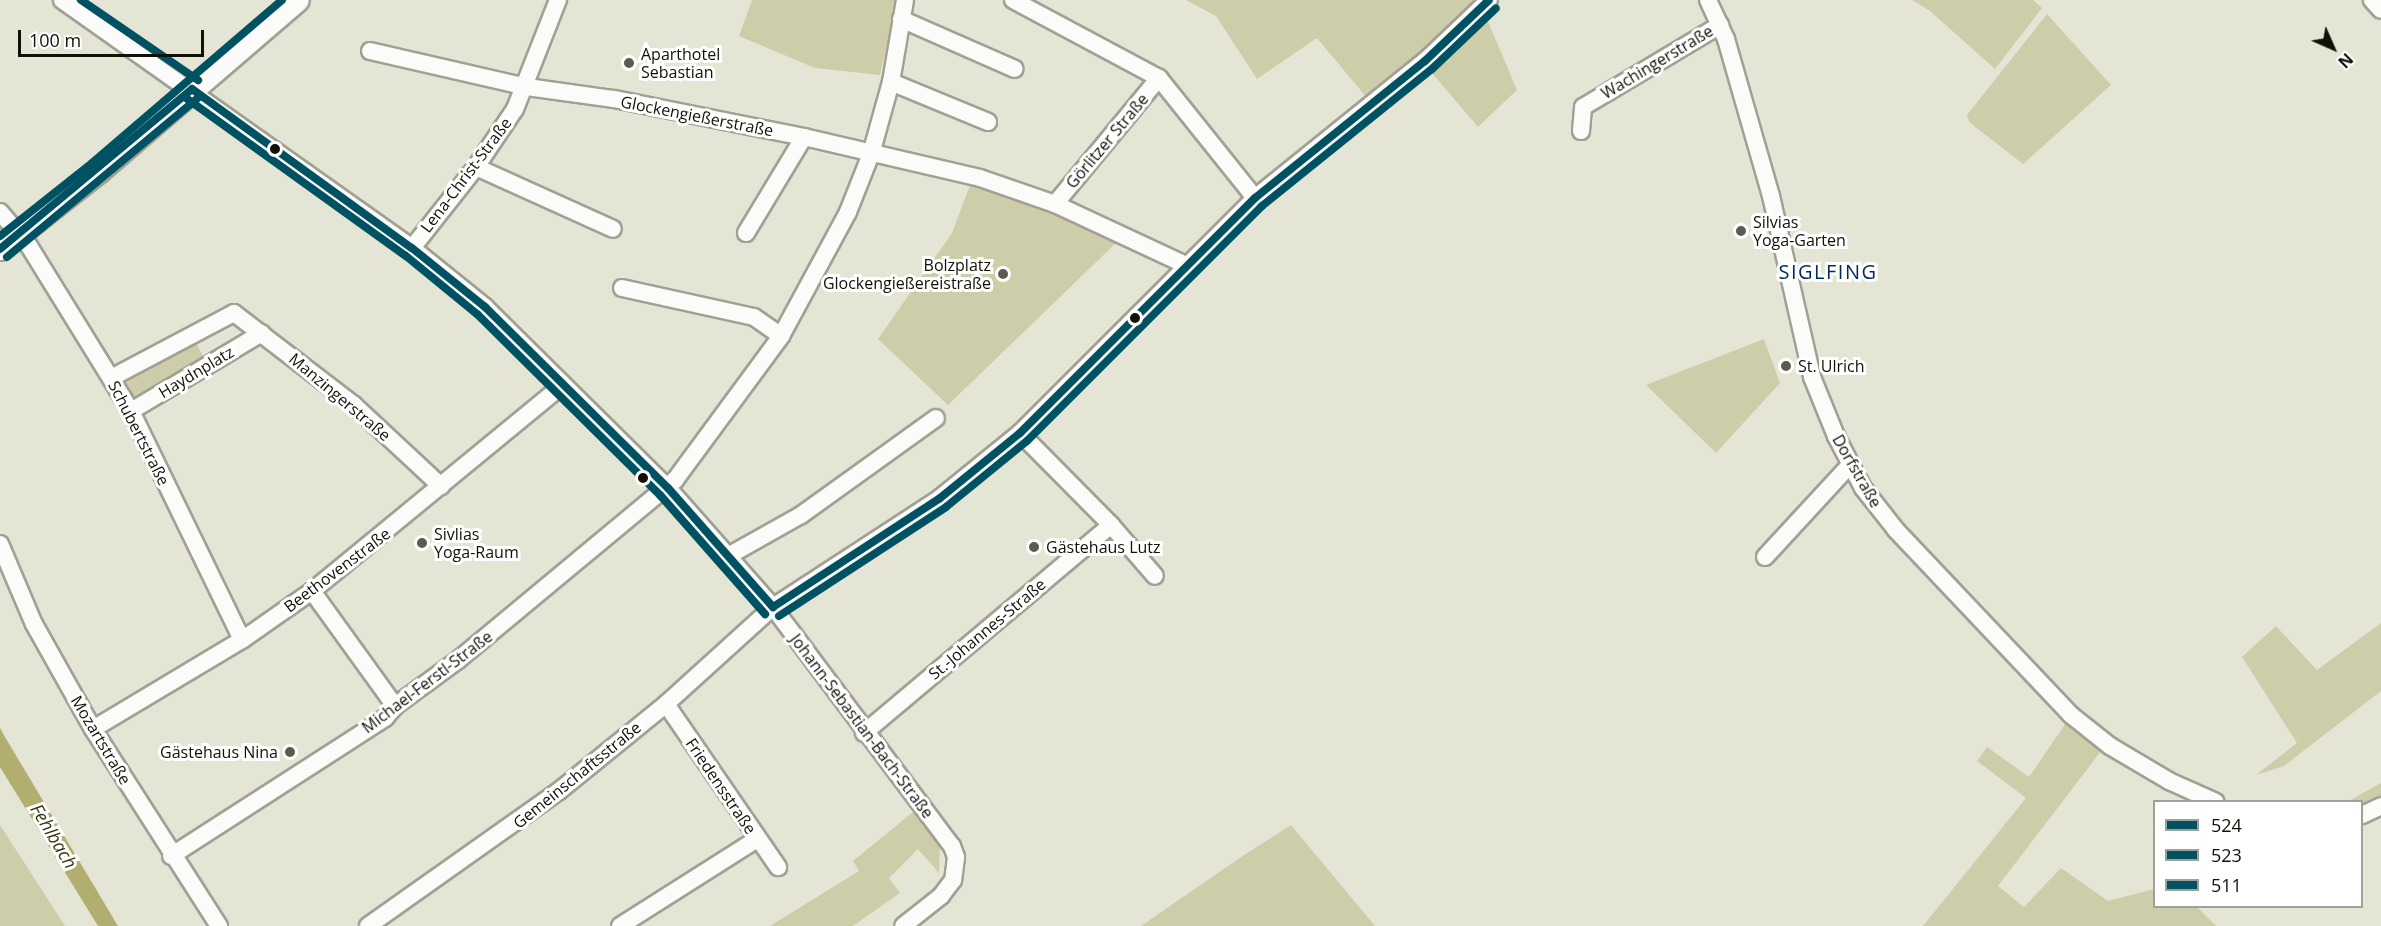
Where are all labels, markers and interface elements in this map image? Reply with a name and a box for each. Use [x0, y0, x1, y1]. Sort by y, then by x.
scale bar [21, 18, 207, 56]
north arrow [2303, 18, 2363, 78]
street label: Wachingerstraße [1598, 21, 1716, 103]
text: 100 m [29, 28, 81, 52]
place label: Aparthotel Sebastian [641, 44, 720, 82]
text: N [2333, 48, 2358, 73]
marker: Aparthotel Sebastian [622, 56, 636, 70]
street label: Görlitzer Straße [1062, 90, 1152, 192]
street label: Glockengießerstraße [619, 92, 775, 140]
street label: Lena-Christ-Straße [417, 114, 515, 236]
unlabelled marker [269, 143, 281, 155]
place label: Silvias Yoga-Garten [1753, 212, 1846, 250]
marker: Silvias Yoga-Garten [1734, 224, 1748, 238]
place label: Bolzplatz Glockengießereistraße [823, 255, 991, 293]
district label: SIGLFING [1778, 259, 1878, 283]
marker: Bolzplatz Glockengießereistraße [996, 267, 1010, 281]
unlabelled marker [1129, 312, 1141, 324]
street label: Haydnplatz [155, 342, 237, 402]
street label: Manzingerstraße [285, 349, 395, 445]
place label: St. Ulrich [1798, 356, 1865, 376]
marker: St. Ulrich [1779, 359, 1793, 373]
street label: Schubertstraße [104, 378, 174, 488]
street label: Dorfstraße [1828, 431, 1886, 511]
unlabelled marker [637, 472, 649, 484]
street label: Beethovenstraße [280, 524, 394, 616]
place label: Sivlias Yoga-Raum [434, 524, 519, 562]
marker: Sivlias Yoga-Raum [415, 536, 429, 550]
place label: Gästehaus Lutz [1046, 537, 1160, 557]
marker: Gästehaus Lutz [1027, 540, 1041, 554]
street label: St.-Johannes-Straße [925, 575, 1049, 683]
street label: Michael-Ferstl-Straße [358, 627, 496, 737]
street label: Johann-Sebastian-Bach-Straße [786, 630, 938, 822]
street label: Mozartstraße [67, 692, 135, 788]
street label: Gemeinschaftsstraße [509, 718, 645, 832]
street label: Friedensstraße [682, 734, 760, 838]
place label: Gästehaus Nina [160, 742, 278, 762]
marker: Gästehaus Nina [283, 745, 297, 759]
water label: Fehlbach [26, 800, 82, 872]
legend [2153, 800, 2363, 908]
text: 524 [2211, 813, 2242, 837]
text: 523 [2211, 843, 2242, 867]
text: 511 [2211, 873, 2242, 897]

